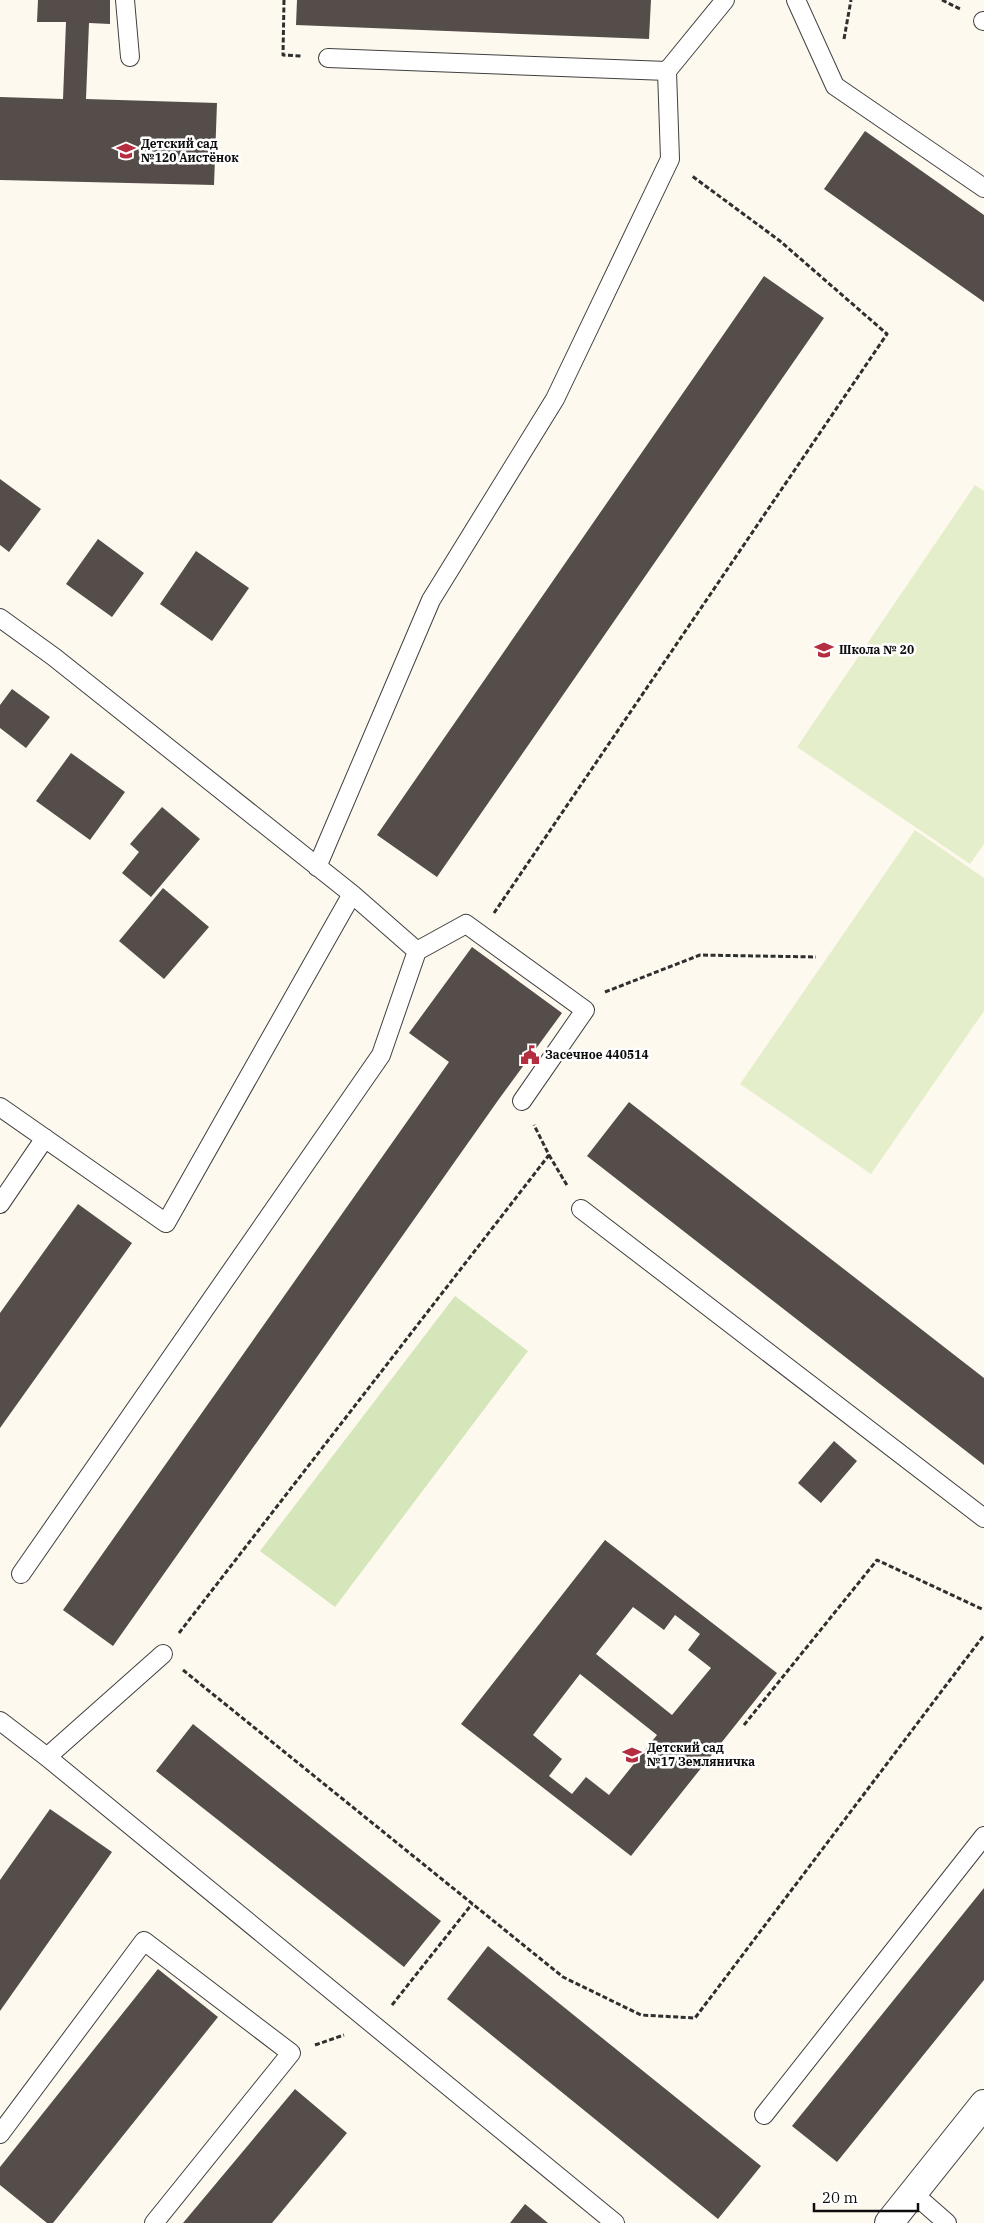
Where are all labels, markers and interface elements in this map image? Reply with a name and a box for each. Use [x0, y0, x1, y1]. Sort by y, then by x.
place label: Детский сад №120 Аистёнок [141, 136, 239, 165]
school or university icon: Детский сад №120 Аистёнок [115, 140, 137, 162]
school or university icon: Школа № 20 [813, 639, 835, 661]
place label: Школа № 20 [839, 642, 914, 657]
public building icon: Засечное 440514 [519, 1044, 541, 1066]
place label: Засечное 440514 [545, 1047, 649, 1062]
place label: Детский сад №17 Земляничка [647, 1740, 755, 1769]
school or university icon: Детский сад №17 Земляничка [621, 1744, 643, 1766]
scale bar [814, 2180, 918, 2212]
text: 20 m [822, 2188, 858, 2207]

